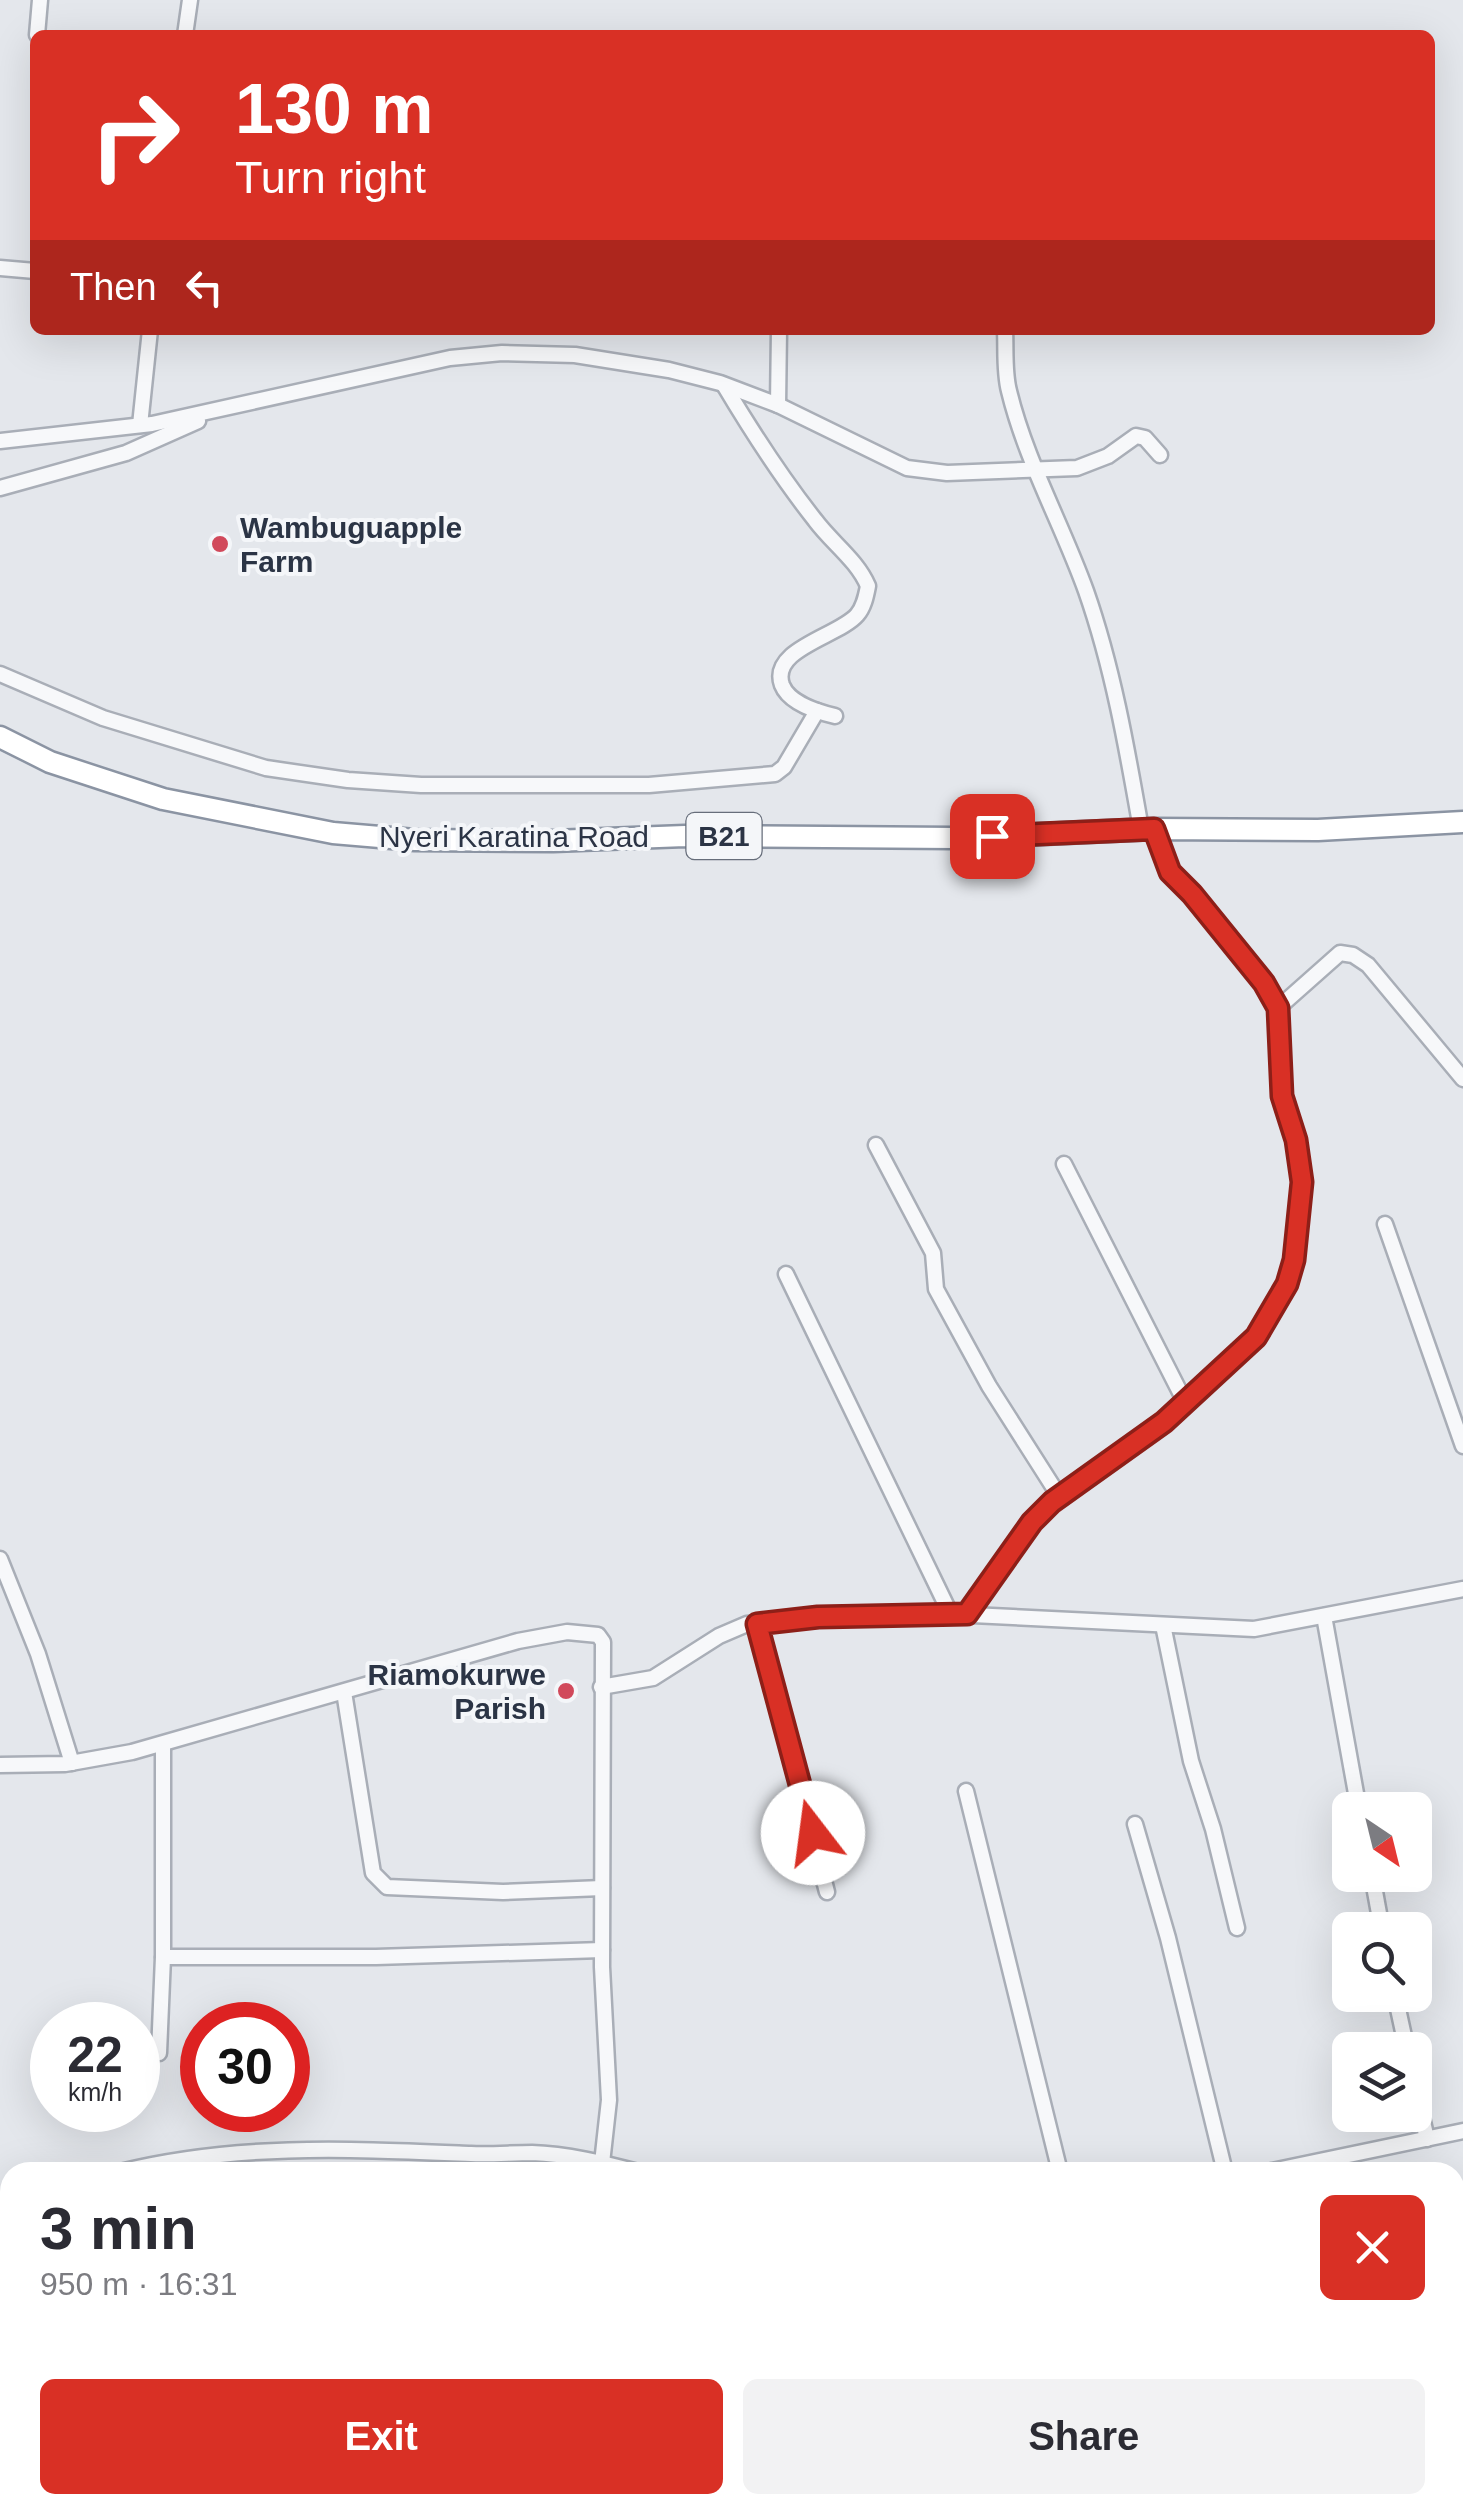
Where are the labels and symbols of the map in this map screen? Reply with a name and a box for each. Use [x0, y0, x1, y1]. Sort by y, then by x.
place label: Wambuguapple Farm [240, 511, 462, 578]
marker: Wambuguapple Farm [209, 533, 231, 555]
pin [950, 794, 1035, 879]
road number: B21 [686, 813, 762, 859]
street label: Nyeri Karatina Road [379, 820, 649, 853]
place label: Riamokurwe Parish [368, 1658, 546, 1725]
marker: Riamokurwe Parish [555, 1680, 577, 1702]
position arrow [761, 1781, 865, 1885]
north arrow [1332, 1792, 1432, 1892]
speed limit sign: 30 [180, 2002, 310, 2132]

